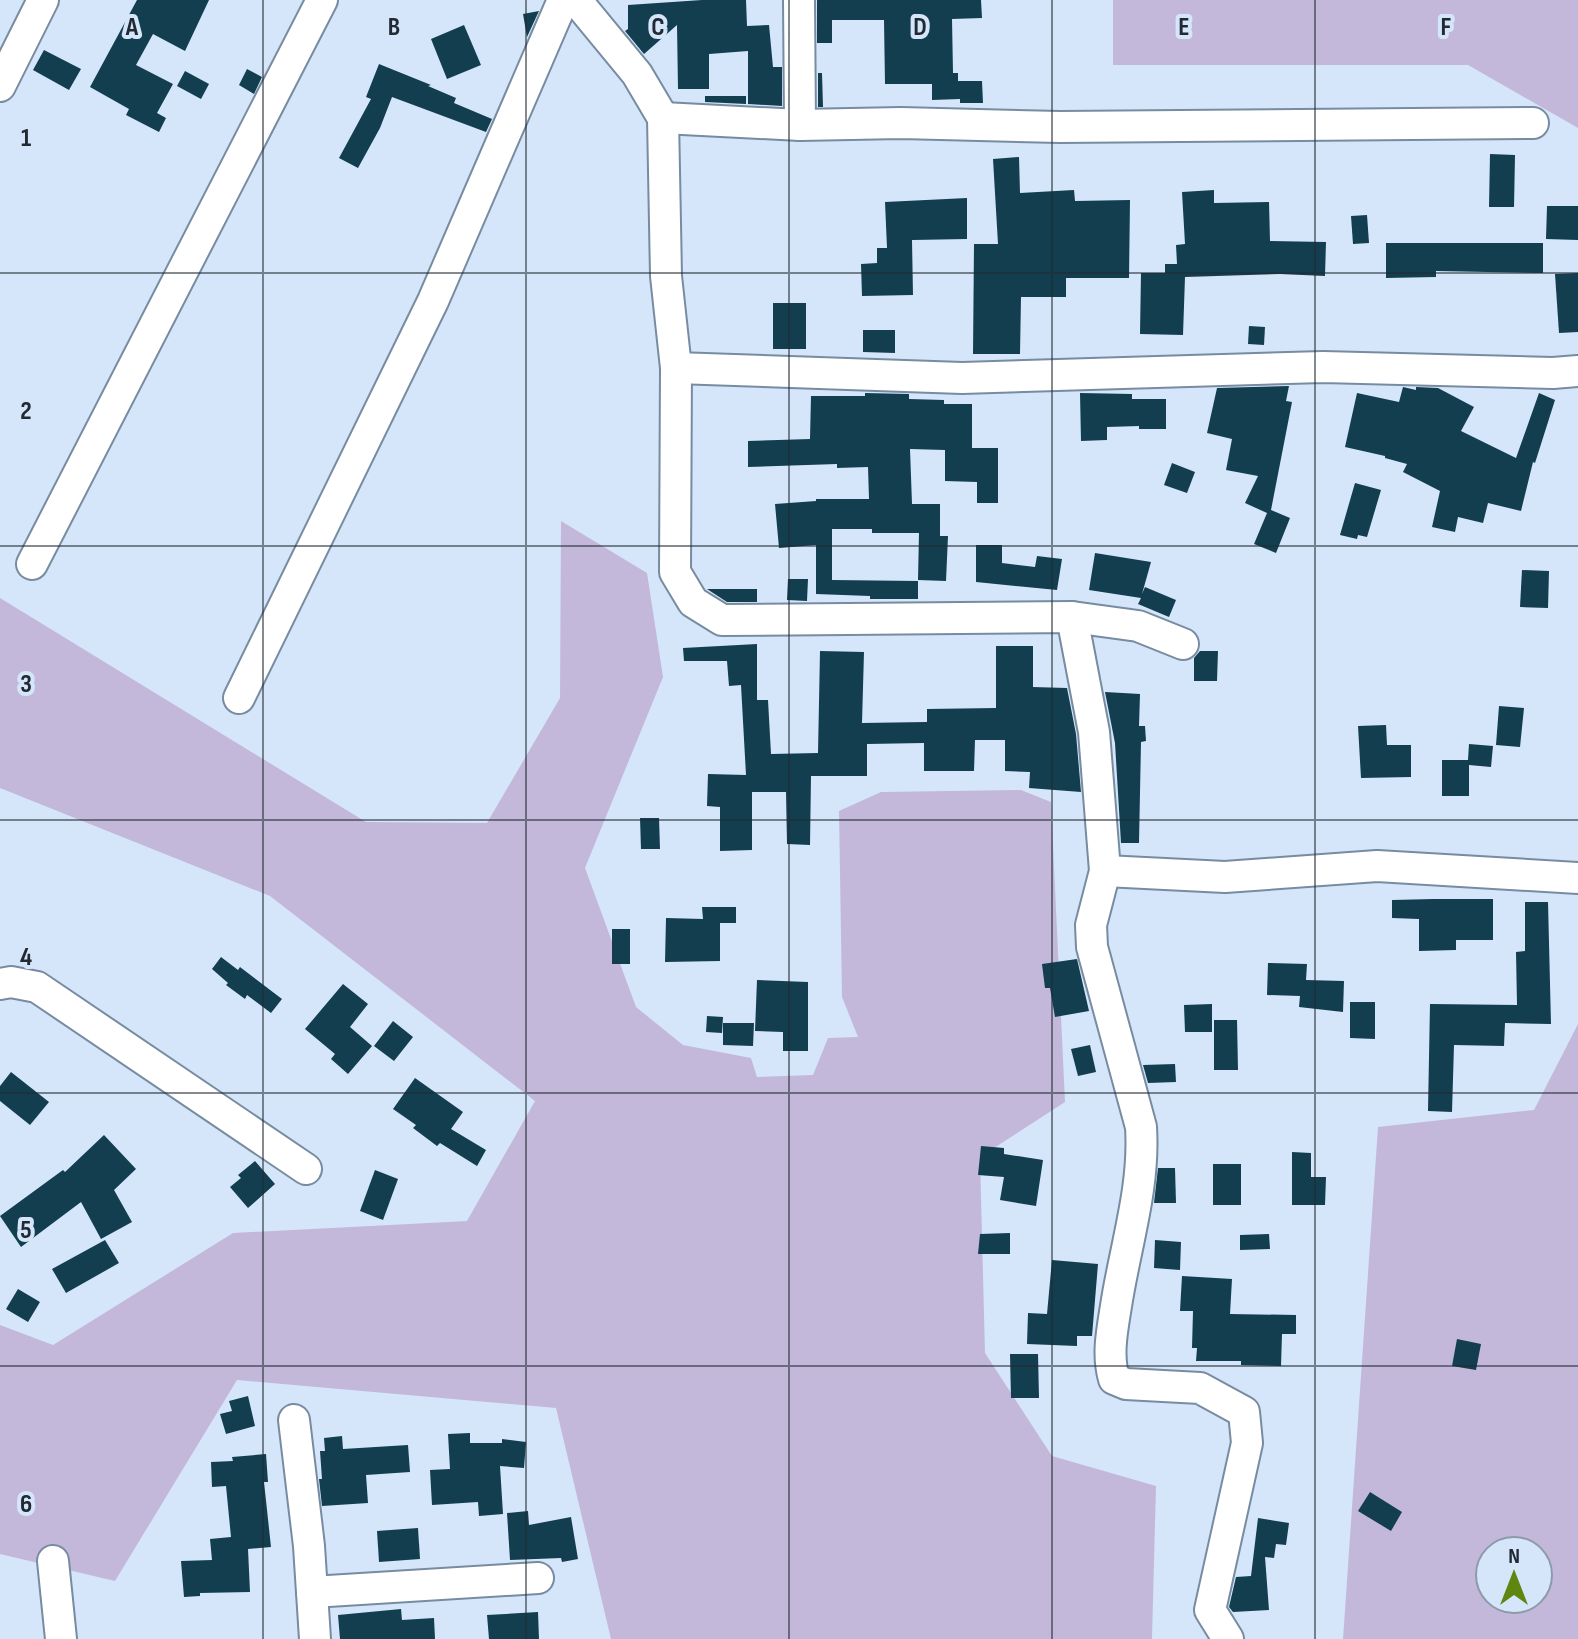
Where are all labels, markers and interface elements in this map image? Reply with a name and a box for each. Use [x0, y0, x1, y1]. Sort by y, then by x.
text: A [125, 12, 139, 43]
text: B [388, 12, 400, 43]
text: C [651, 12, 665, 43]
text: D [913, 12, 927, 43]
text: E [1178, 12, 1190, 43]
text: F [1441, 12, 1452, 43]
text: 1 [21, 123, 31, 154]
text: 2 [20, 396, 32, 427]
text: 3 [20, 669, 32, 700]
text: 4 [20, 942, 32, 973]
text: 5 [20, 1215, 32, 1246]
text: 6 [20, 1489, 32, 1520]
north arrow [1474, 1535, 1554, 1615]
text: N [1508, 1543, 1520, 1570]

